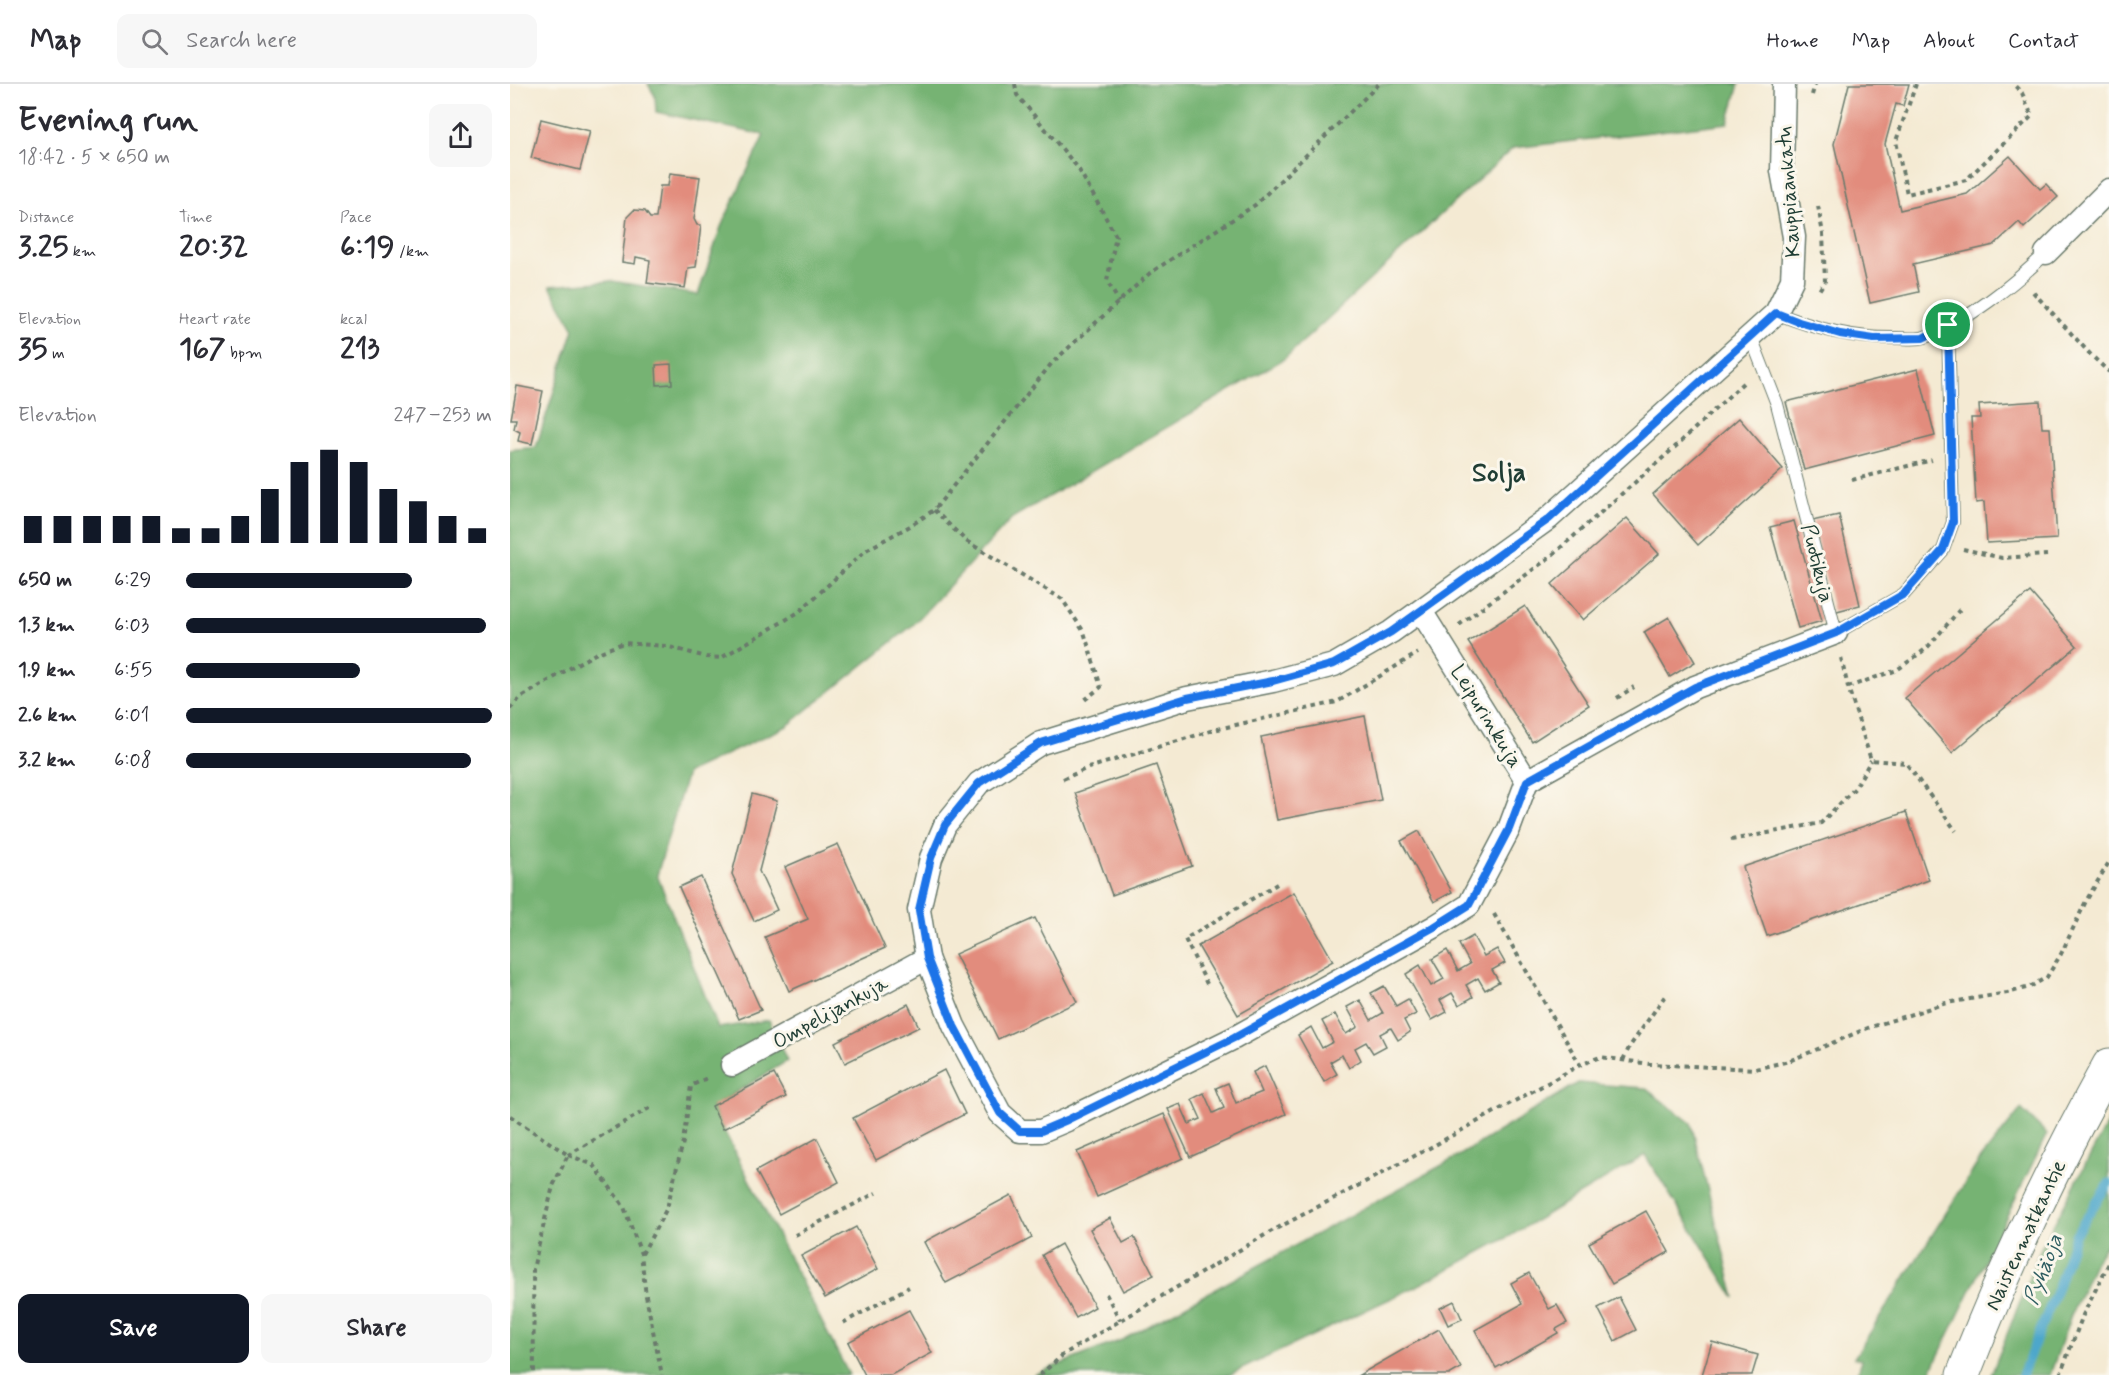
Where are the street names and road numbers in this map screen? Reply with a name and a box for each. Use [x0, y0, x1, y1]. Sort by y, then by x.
street label: Kauppiaankatu [1770, 125, 1808, 258]
street label: Puotikuja [1794, 521, 1840, 605]
street label: Leipurinkuja [1443, 660, 1529, 773]
street label: Ompelijankuja [768, 969, 894, 1056]
street label: Naistenmatkantie [1979, 1156, 2073, 1315]

